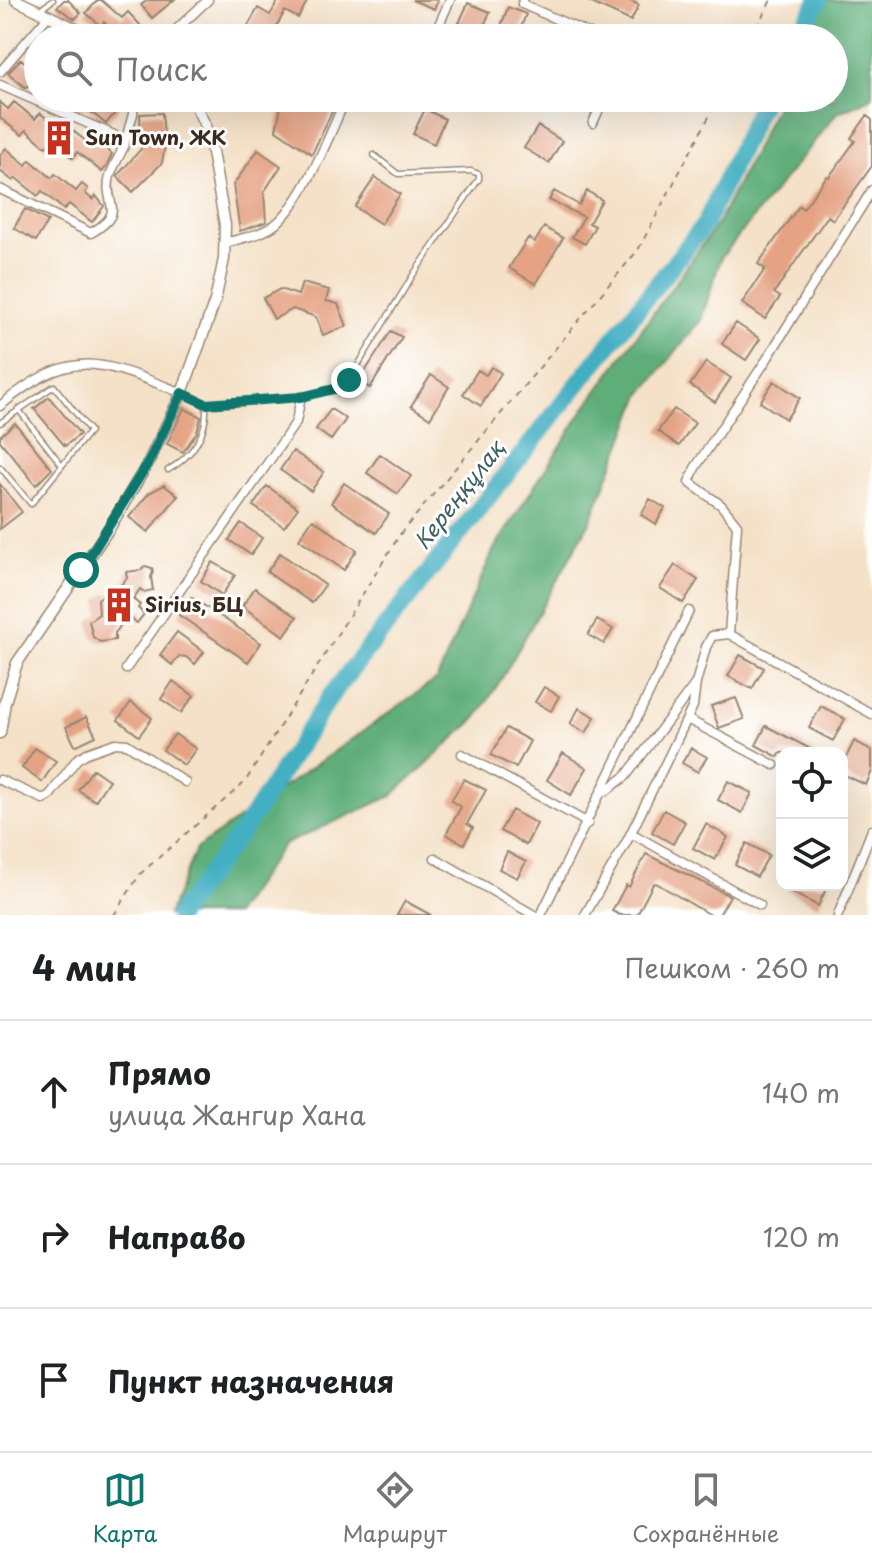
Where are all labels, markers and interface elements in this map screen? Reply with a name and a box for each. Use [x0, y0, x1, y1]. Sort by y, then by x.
search box [24, 24, 848, 112]
icon: search [52, 46, 96, 90]
text: Поиск [116, 46, 207, 91]
building icon: Sun Town, ЖК [40, 119, 78, 157]
place label: Sun Town, ЖК [85, 122, 226, 152]
route end [331, 362, 367, 398]
water label: Кереңқұлақ [405, 432, 512, 556]
route start [63, 552, 99, 588]
building icon: Sirius, БЦ [100, 586, 138, 624]
place label: Sirius, БЦ [145, 589, 243, 619]
map controls [776, 747, 848, 891]
button: locate [776, 747, 848, 819]
button: layers [776, 819, 848, 891]
text: 4 мин [32, 941, 137, 993]
text: Пешком · 260 m [624, 948, 840, 987]
text: Прямо [108, 1050, 211, 1095]
icon: ahead [32, 1070, 76, 1114]
text: 140 m [762, 1073, 840, 1112]
text: улица Жангир Хана [108, 1095, 366, 1134]
icon: right [32, 1214, 76, 1258]
text: Направо [108, 1214, 246, 1259]
text: 120 m [763, 1217, 840, 1256]
icon: arrive [32, 1358, 76, 1402]
text: Пункт назначения [108, 1358, 394, 1403]
tab: Карта [93, 1468, 157, 1549]
tab: Маршрут [343, 1468, 447, 1549]
tab: Сохранённые [632, 1468, 779, 1549]

